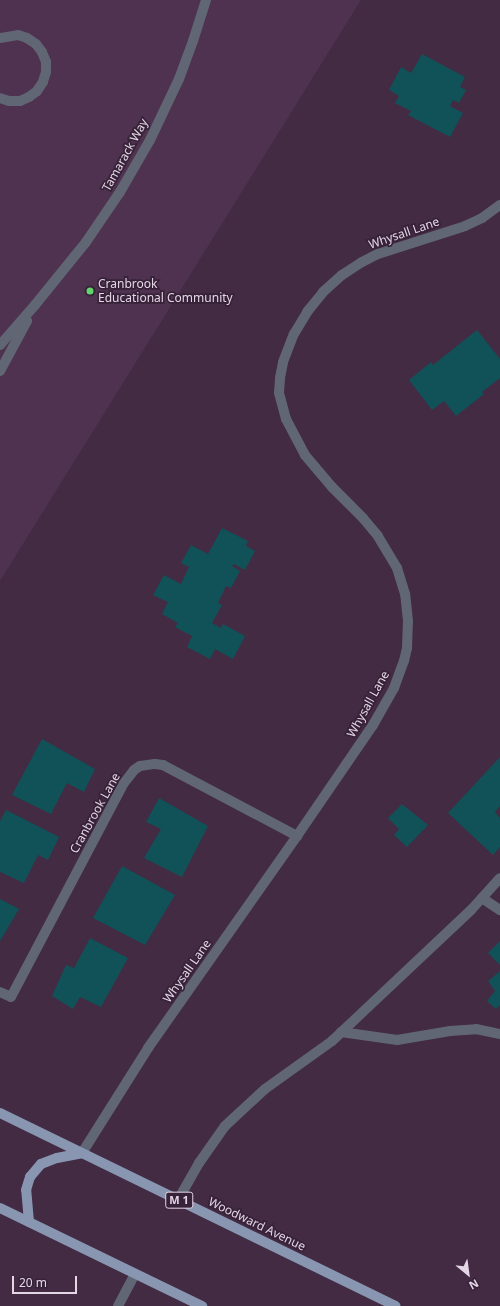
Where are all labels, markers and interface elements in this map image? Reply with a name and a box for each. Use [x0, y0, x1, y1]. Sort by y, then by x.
street label: Tamarack Way [99, 116, 151, 194]
street label: Whysall Lane [367, 214, 441, 252]
place label: Cranbrook Educational Community [98, 277, 233, 305]
marker: Cranbrook Educational Community [85, 286, 95, 296]
street label: Whysall Lane [344, 668, 392, 740]
street label: Cranbrook Lane [67, 770, 123, 856]
street label: Whysall Lane [160, 937, 214, 1005]
road number: M 1 [165, 1191, 193, 1209]
street label: Woodward Avenue [206, 1194, 308, 1254]
north arrow [448, 1254, 488, 1294]
scale bar [14, 1268, 79, 1294]
text: 20 m [19, 1274, 47, 1291]
text: N [467, 1276, 482, 1294]

